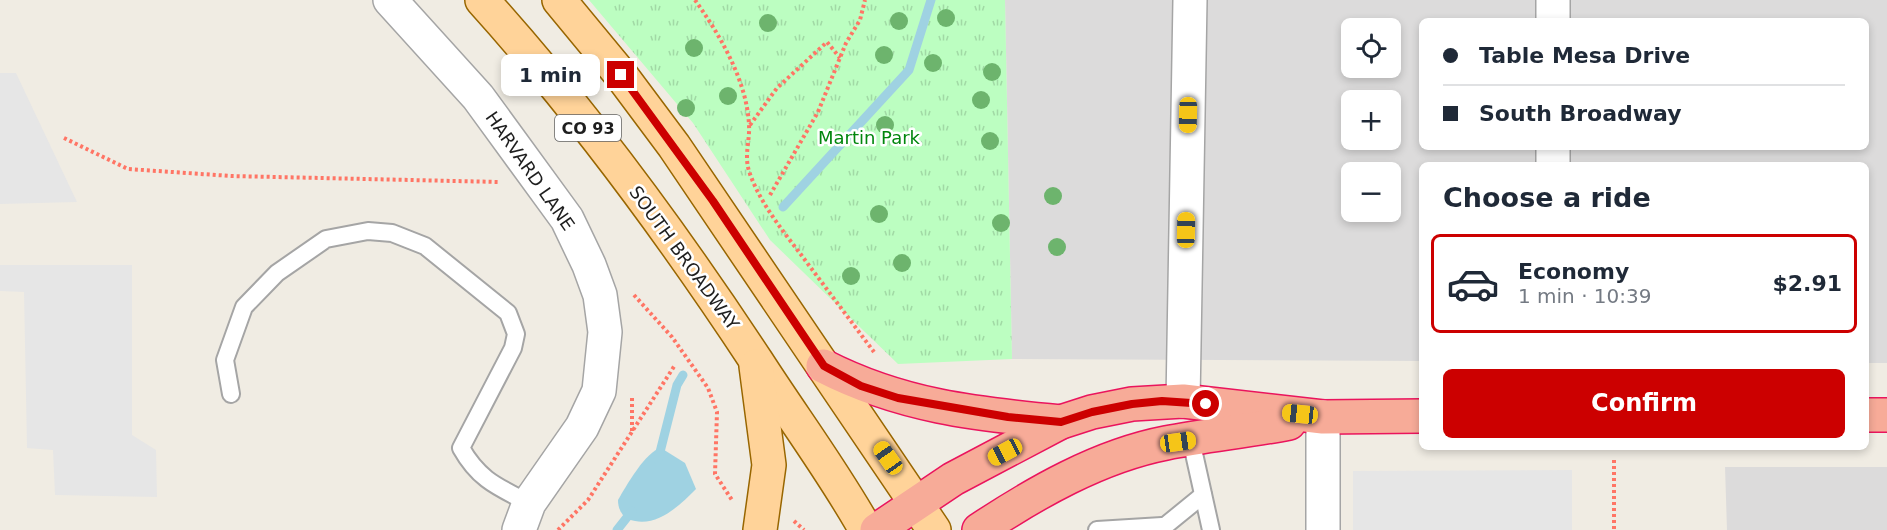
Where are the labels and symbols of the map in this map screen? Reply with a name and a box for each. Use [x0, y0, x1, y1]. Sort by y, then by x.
callout: 1 min [501, 54, 600, 96]
route end [607, 61, 634, 88]
car [1179, 97, 1197, 133]
street label: HARVARD LANE [482, 107, 579, 234]
road number: CO 93 [555, 115, 621, 141]
park label: Martin Park [818, 127, 921, 148]
street label: SOUTH BROADWAY [625, 182, 744, 335]
car [1177, 212, 1195, 248]
route start [1192, 390, 1219, 417]
car [1281, 403, 1319, 425]
car [1159, 431, 1197, 453]
car [985, 436, 1025, 468]
car [870, 438, 906, 478]

